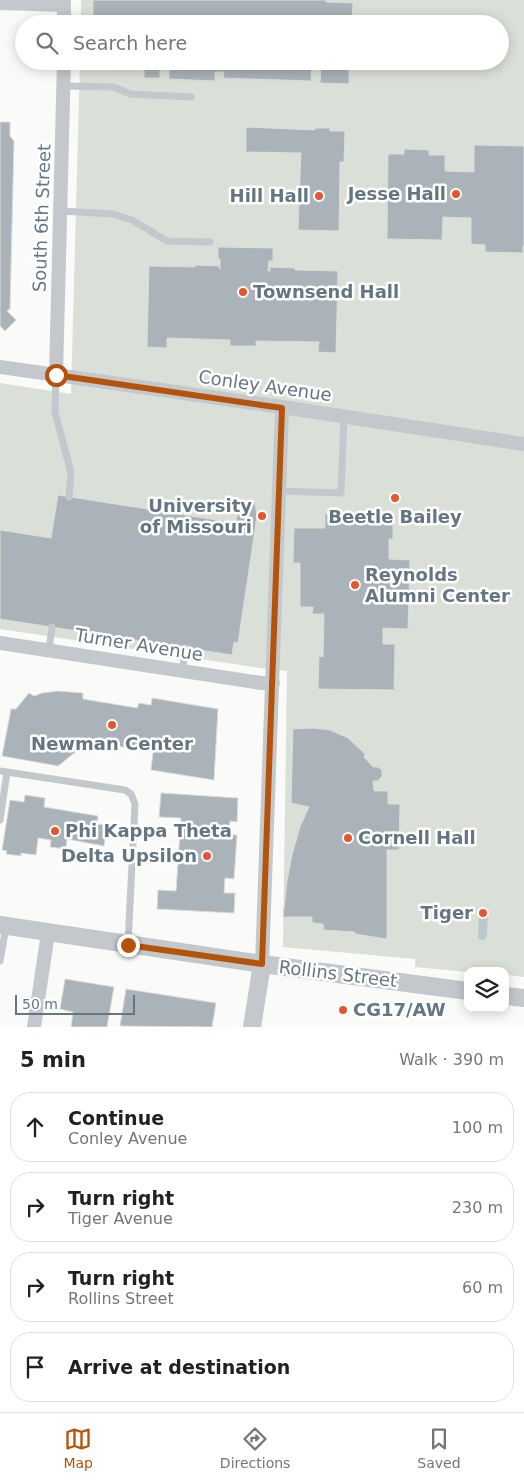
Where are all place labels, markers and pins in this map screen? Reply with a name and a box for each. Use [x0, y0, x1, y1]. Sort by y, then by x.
place label: Jesse Hall [346, 183, 446, 204]
place label: Hill Hall [230, 185, 309, 206]
marker: Jesse Hall [450, 188, 462, 200]
marker: Hill Hall [313, 190, 325, 202]
place label: Townsend Hall [253, 281, 399, 302]
marker: Townsend Hall [237, 286, 249, 298]
marker: Beetle Bailey [389, 492, 401, 504]
place label: University of Missouri [140, 495, 252, 537]
place label: Beetle Bailey [328, 506, 462, 527]
marker: University of Missouri [256, 510, 268, 522]
place label: Reynolds Alumni Center [365, 564, 510, 606]
marker: Reynolds Alumni Center [349, 579, 361, 591]
marker: Newman Center [106, 719, 118, 731]
place label: Newman Center [31, 733, 193, 754]
place label: Phi Kappa Theta [65, 820, 232, 841]
marker: Phi Kappa Theta [49, 825, 61, 837]
place label: Cornell Hall [358, 827, 476, 848]
marker: Cornell Hall [342, 832, 354, 844]
place label: Delta Upsilon [61, 845, 197, 866]
marker: Delta Upsilon [201, 850, 213, 862]
place label: Tiger [421, 902, 473, 923]
marker: Tiger [477, 907, 489, 919]
place label: CG17/AW [353, 999, 446, 1020]
marker: CG17/AW [337, 1004, 349, 1016]

